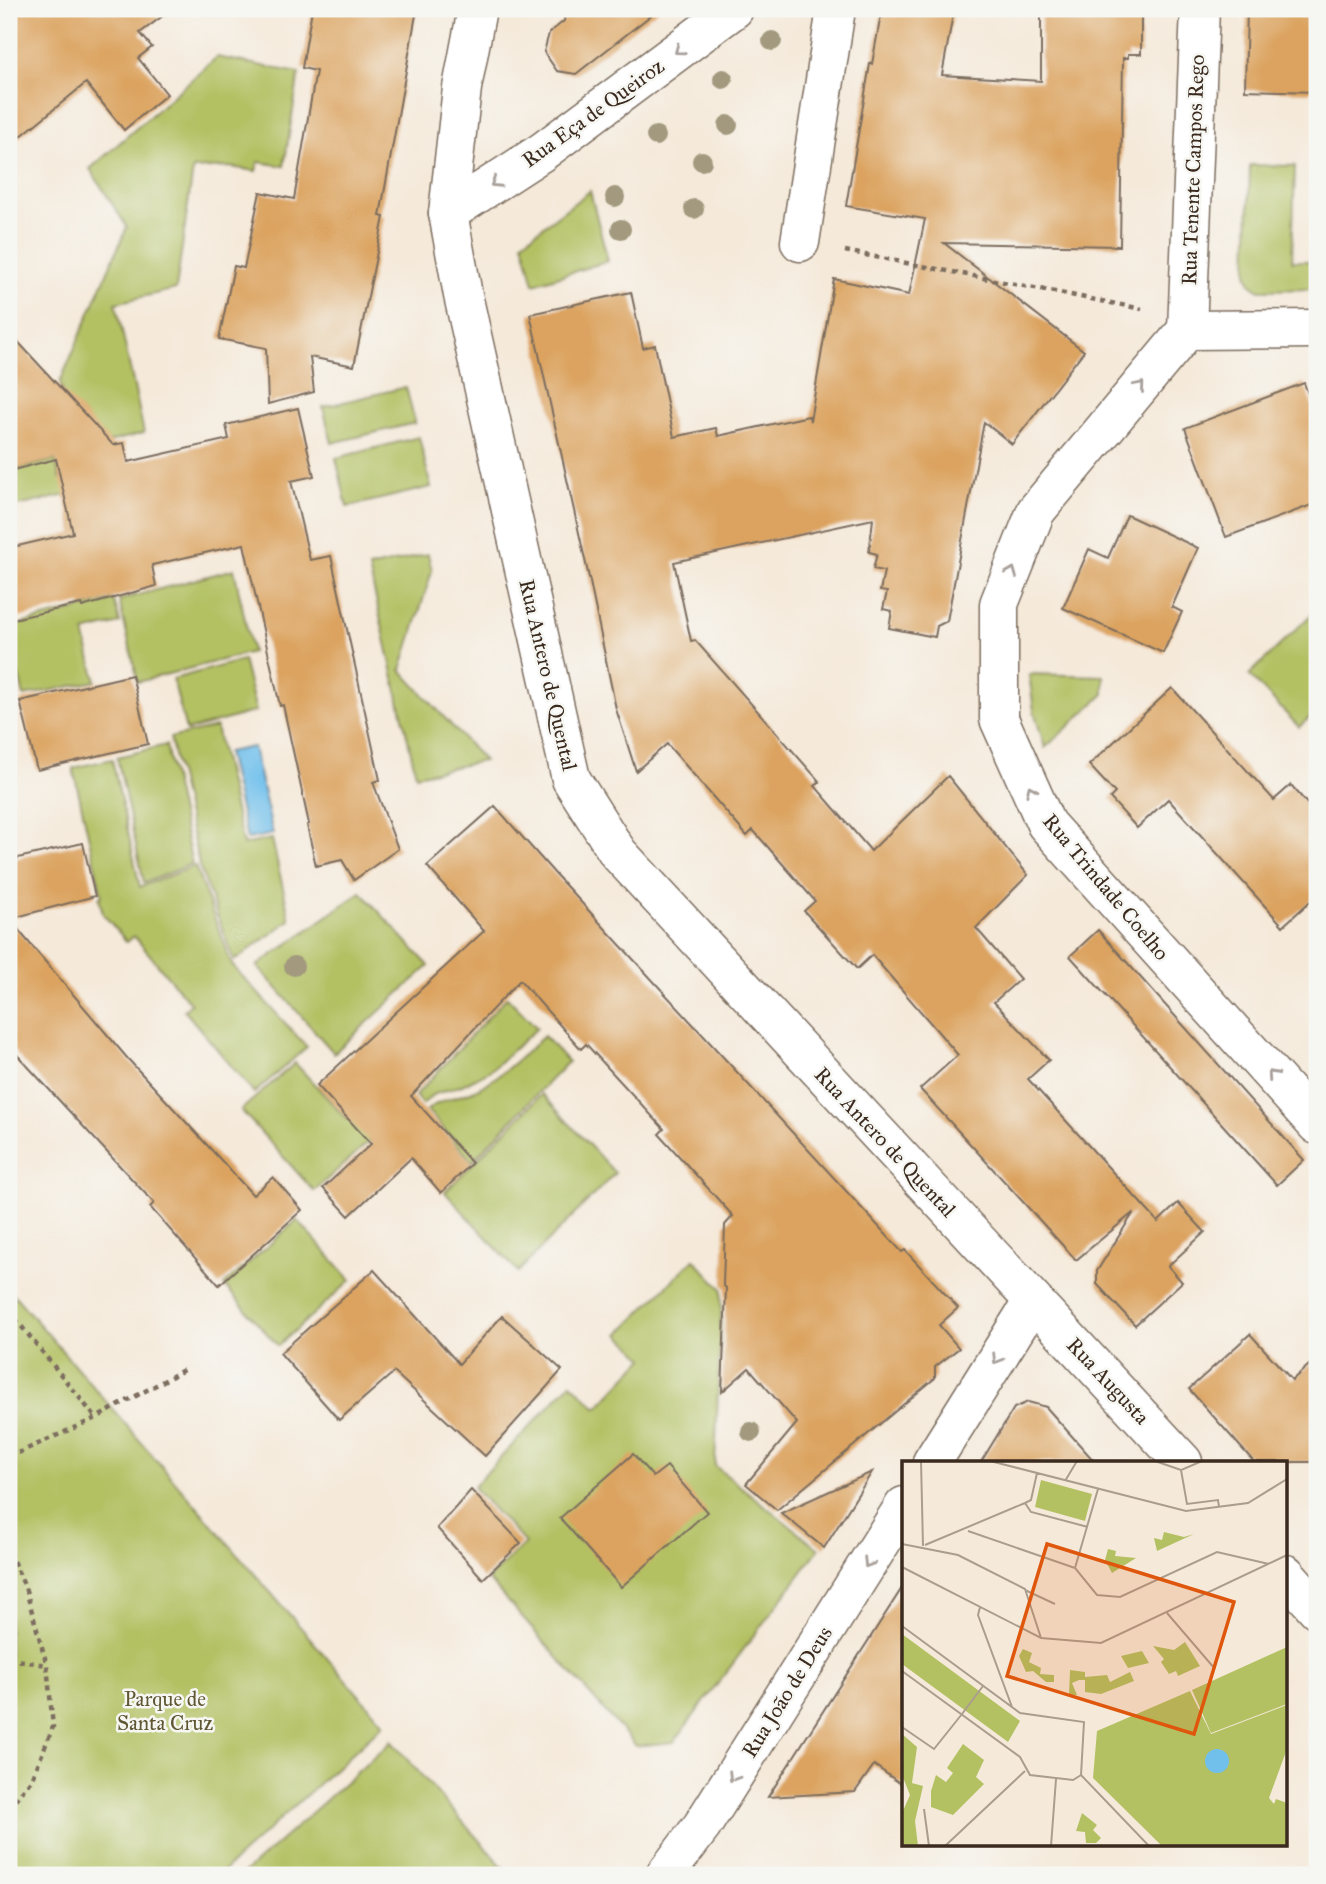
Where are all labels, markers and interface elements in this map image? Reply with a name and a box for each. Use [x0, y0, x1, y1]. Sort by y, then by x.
one-way arrow [674, 41, 687, 54]
street label: Rua Eça de Queiroz [517, 53, 669, 173]
street label: Rua Tenente Campos Rego [1176, 54, 1210, 286]
one-way arrow [490, 175, 503, 187]
one-way arrow [1132, 382, 1144, 395]
one-way arrow [1004, 566, 1018, 579]
street label: Rua Antero de Quental [513, 577, 583, 774]
one-way arrow [1025, 785, 1039, 797]
street label: Rua Trindade Coelho [1037, 809, 1175, 966]
street label: Rua Antero de Quental [809, 1062, 961, 1223]
one-way arrow [1267, 1070, 1280, 1083]
street label: Rua Augusta [1061, 1332, 1155, 1430]
one-way arrow [992, 1351, 1005, 1364]
inset map [902, 1461, 1288, 1846]
one-way arrow [863, 1556, 876, 1569]
street label: Rua João de Deus [736, 1621, 838, 1763]
park label: Parque de Santa Cruz [117, 1686, 213, 1736]
one-way arrow [729, 1769, 742, 1782]

